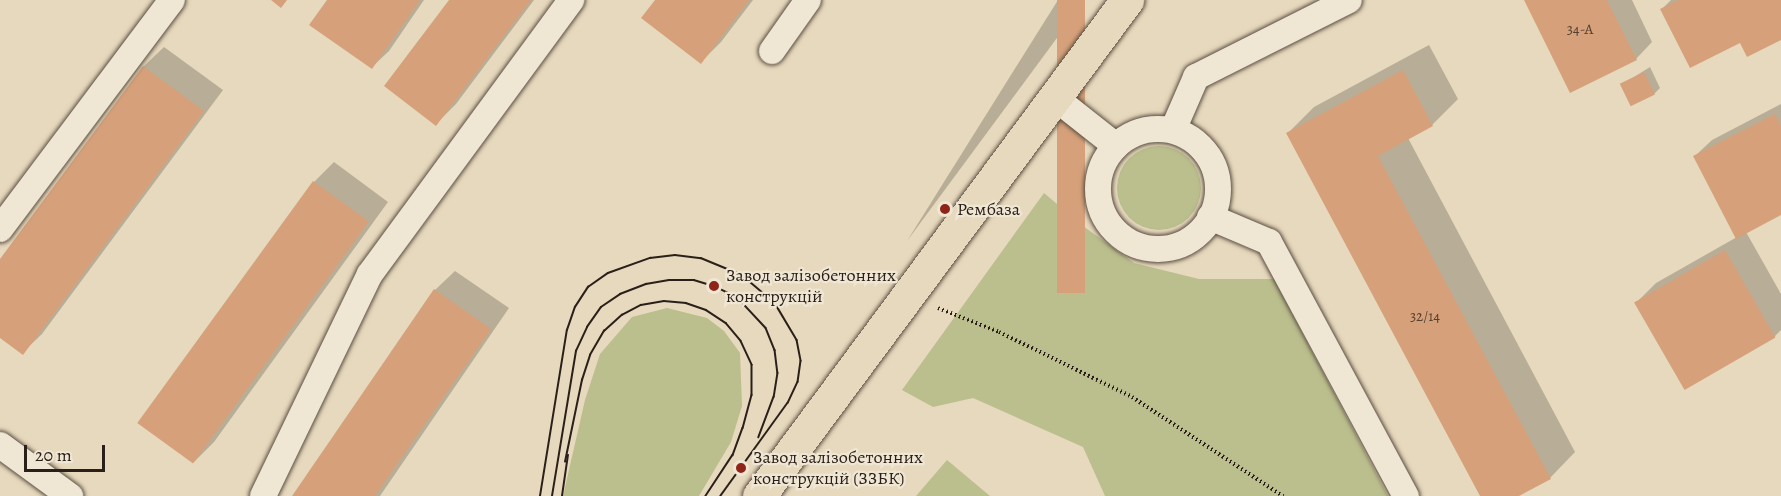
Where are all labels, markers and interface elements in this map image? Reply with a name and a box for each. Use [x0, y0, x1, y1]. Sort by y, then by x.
house number: 34-А [1567, 21, 1593, 39]
place label: Рембаза [957, 198, 1020, 220]
marker: Рембаза [938, 202, 952, 216]
place label: Завод залізобетонних конструкцій [726, 265, 896, 308]
marker: Завод залізобетонних конструкцій [707, 279, 721, 293]
house number: 32/14 [1410, 308, 1440, 326]
scale bar [27, 433, 108, 471]
text: 20 m [35, 443, 72, 467]
place label: Завод залізобетонних конструкцій (ЗЗБК) [753, 447, 923, 490]
marker: Завод залізобетонних конструкцій (ЗЗБК) [734, 461, 748, 475]

